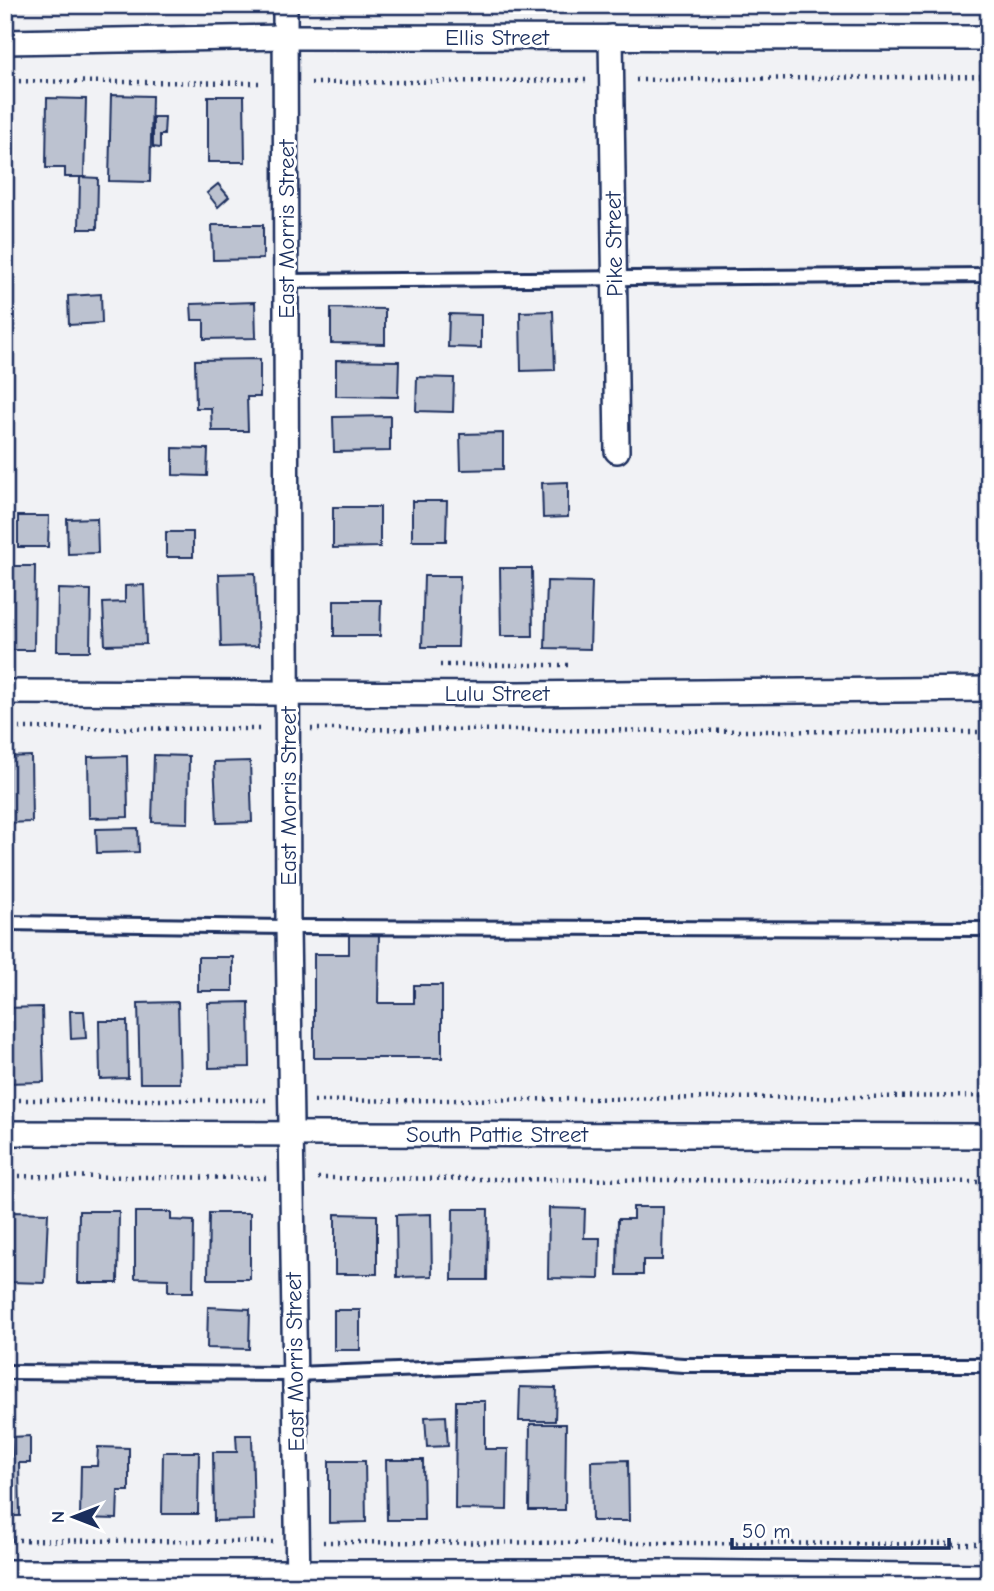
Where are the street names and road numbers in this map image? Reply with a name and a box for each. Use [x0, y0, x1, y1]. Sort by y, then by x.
street label: Ellis Street [445, 24, 550, 51]
street label: East Morris Street [273, 138, 300, 319]
street label: Pike Street [600, 190, 628, 297]
street label: Lulu Street [444, 680, 551, 707]
street label: East Morris Street [275, 705, 302, 886]
street label: South Pattie Street [406, 1121, 589, 1148]
street label: East Morris Street [280, 1271, 310, 1452]

